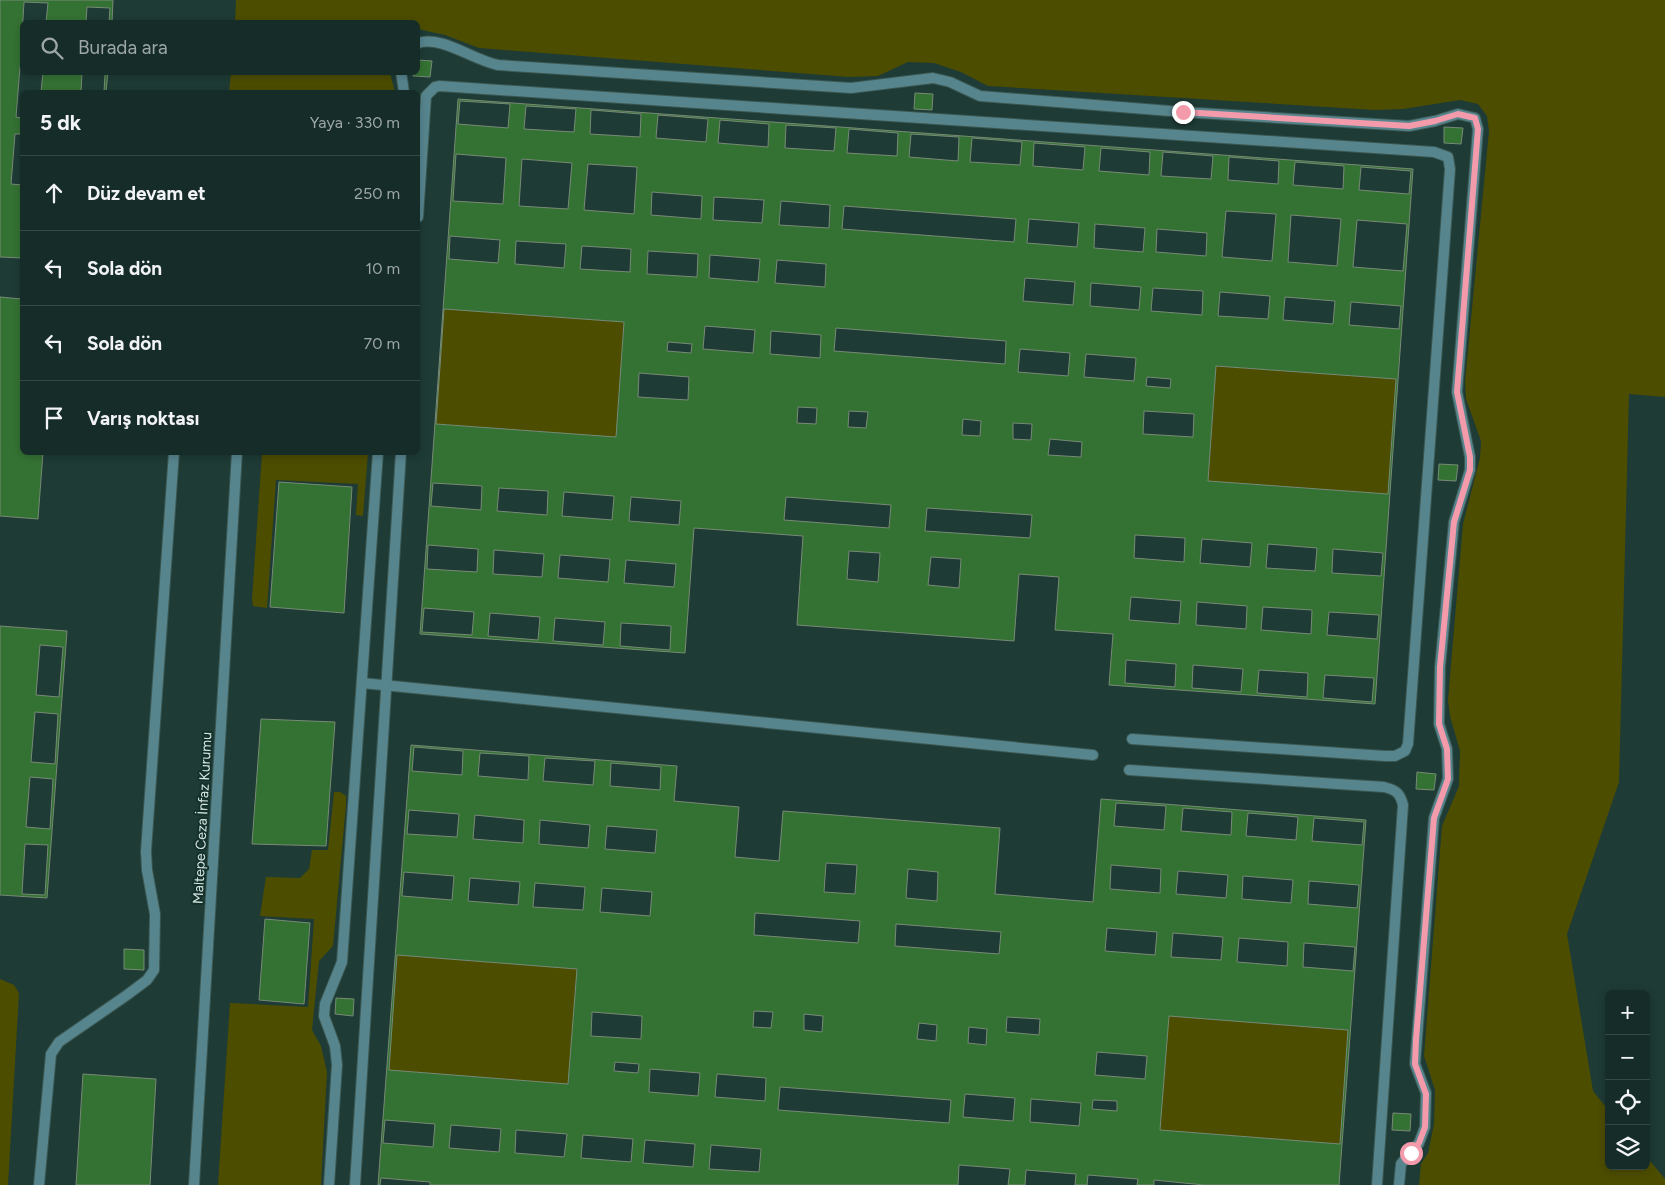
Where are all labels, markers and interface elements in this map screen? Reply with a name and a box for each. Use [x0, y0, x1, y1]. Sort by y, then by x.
search box [20, 20, 420, 75]
icon: search [38, 34, 66, 62]
text: Burada ara [78, 36, 168, 59]
route end [1172, 101, 1195, 124]
text: 5 dk [40, 110, 81, 135]
text: Yaya · 330 m [310, 113, 400, 132]
icon: ahead [40, 179, 68, 207]
text: Düz devam et [87, 182, 206, 205]
text: 250 m [354, 184, 400, 203]
icon: left [40, 254, 68, 282]
text: Sola dön [87, 257, 162, 280]
text: 10 m [366, 259, 400, 278]
icon: left [40, 329, 68, 357]
text: Sola dön [87, 332, 162, 355]
text: 70 m [364, 334, 400, 353]
icon: arrive [40, 404, 68, 432]
text: Varış noktası [87, 407, 199, 430]
street label: Maltepe Ceza İnfaz Kurumu [190, 732, 215, 905]
map controls [1605, 990, 1650, 1170]
button: + [1605, 990, 1650, 1035]
button: − [1605, 1035, 1650, 1080]
button: locate [1605, 1080, 1650, 1125]
button: layers [1605, 1125, 1650, 1170]
route start [1400, 1142, 1423, 1165]

